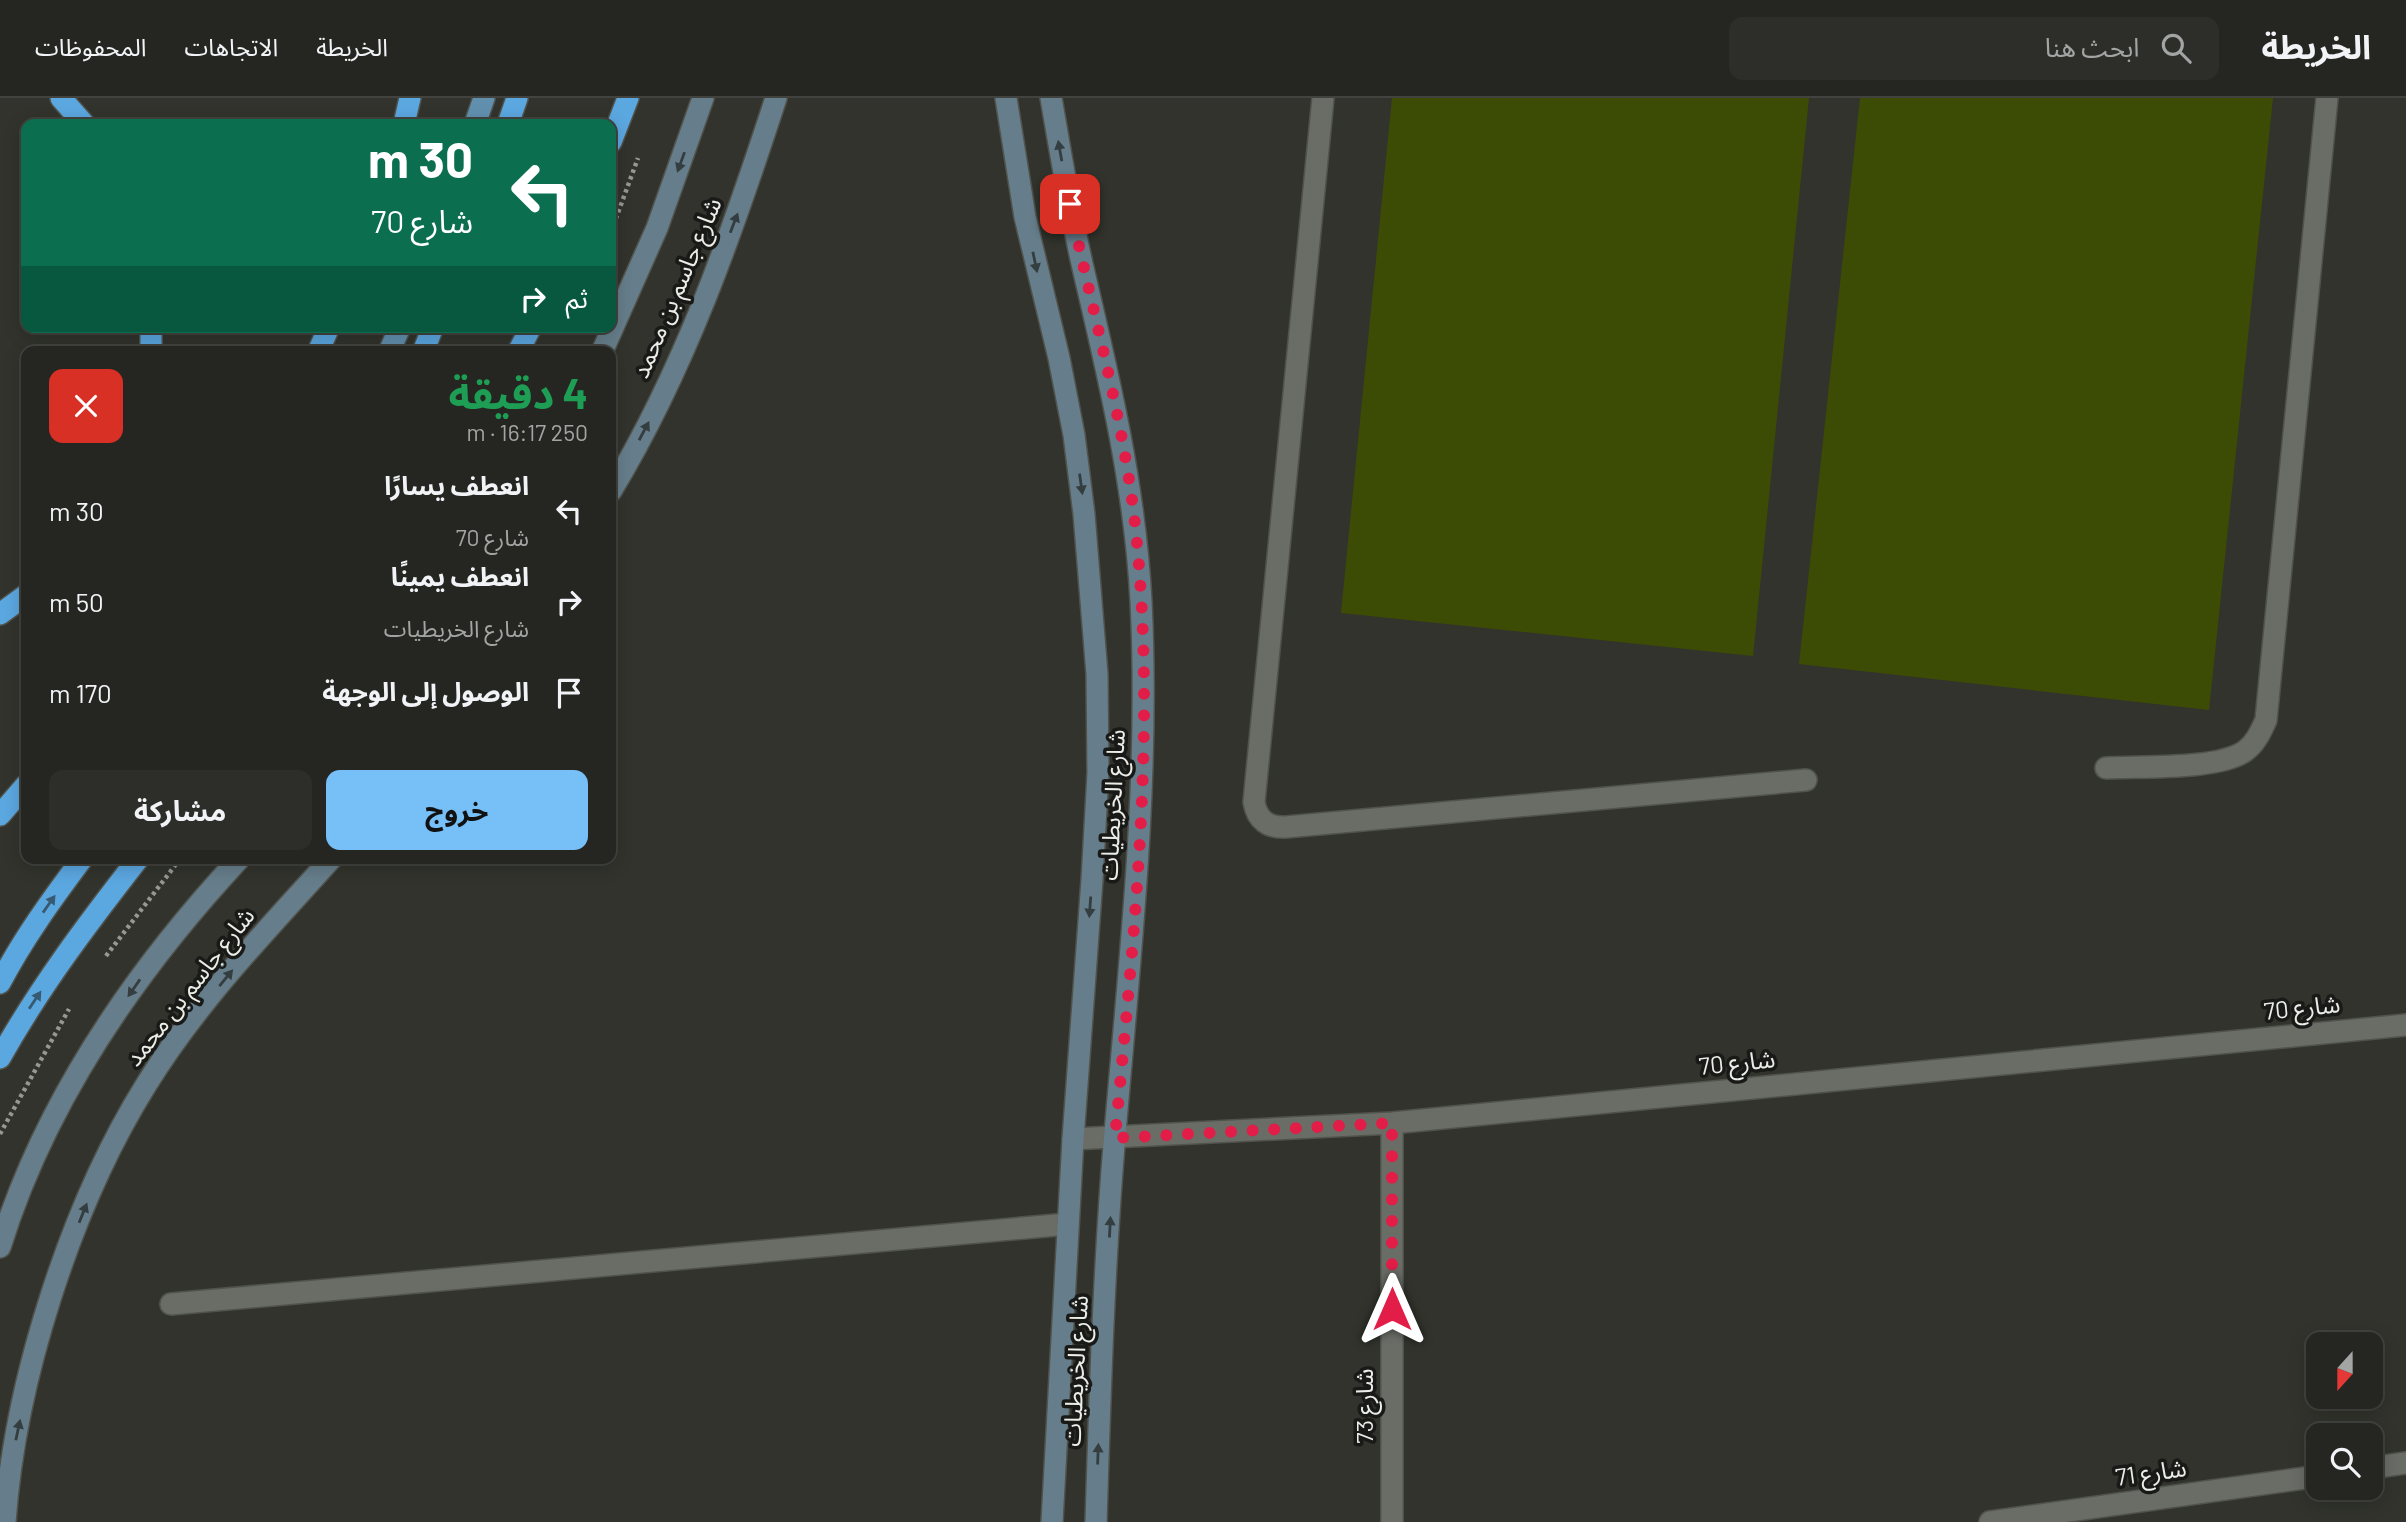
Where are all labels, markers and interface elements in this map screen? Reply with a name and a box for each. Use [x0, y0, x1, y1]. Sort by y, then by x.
search box [1729, 17, 2219, 80]
text: الخريطة [2261, 26, 2371, 66]
icon: search [2157, 29, 2195, 67]
text: ابحث هنا [2045, 31, 2139, 62]
text: المحفوظات [35, 32, 146, 61]
text: الاتجاهات [184, 32, 278, 61]
text: الخريطة [316, 32, 388, 61]
text: 30 m [368, 129, 473, 188]
one-way arrow [1054, 140, 1065, 162]
icon: left [497, 147, 588, 238]
one-way arrow [675, 152, 686, 173]
pin [1040, 174, 1100, 234]
icon: arrive [1051, 185, 1089, 223]
street label: شارع جاسم بن محمد [625, 193, 730, 384]
text: شارع 70 [371, 201, 473, 239]
one-way arrow [729, 212, 740, 233]
one-way arrow [1030, 251, 1041, 273]
icon: right [514, 280, 552, 318]
text: ثم [566, 282, 588, 313]
text: 4 دقيقة [449, 367, 588, 417]
button: close [49, 369, 123, 443]
text: 250 m · 16:17 [467, 418, 588, 446]
one-way arrow [638, 421, 650, 441]
text: انعطف يسارًا [384, 469, 529, 500]
one-way arrow [1075, 473, 1086, 495]
icon: left [550, 492, 588, 530]
text: 30 m [49, 495, 104, 526]
text: شارع 70 [456, 523, 529, 551]
text: انعطف يمينًا [391, 560, 529, 591]
icon: right [550, 583, 588, 621]
text: 50 m [49, 586, 104, 617]
text: شارع الخريطيات [384, 614, 529, 642]
icon: arrive [550, 674, 588, 712]
text: الوصول إلى الوجهة [322, 675, 529, 706]
text: 170 m [49, 677, 112, 708]
street label: شارع الخريطيات [1093, 728, 1134, 882]
button: مشاركة [49, 770, 312, 850]
button: خروج [326, 770, 588, 850]
one-way arrow [42, 895, 56, 913]
one-way arrow [1084, 896, 1095, 918]
street label: شارع جاسم بن محمد [118, 901, 263, 1074]
one-way arrow [218, 969, 233, 986]
one-way arrow [128, 979, 142, 997]
street label: شارع 70 [2262, 988, 2342, 1029]
one-way arrow [28, 991, 42, 1009]
street label: شارع 70 [1697, 1043, 1777, 1084]
one-way arrow [78, 1202, 89, 1223]
one-way arrow [1104, 1215, 1115, 1237]
position arrow [1355, 1272, 1429, 1346]
street label: شارع الخريطيات [1056, 1294, 1097, 1448]
north arrow [2306, 1332, 2384, 1409]
map controls [2306, 1332, 2383, 1500]
street label: شارع 73 [1349, 1368, 1382, 1444]
one-way arrow [13, 1419, 24, 1441]
button: search [2306, 1423, 2383, 1500]
one-way arrow [1092, 1443, 1104, 1465]
street label: شارع 71 [2113, 1452, 2189, 1495]

